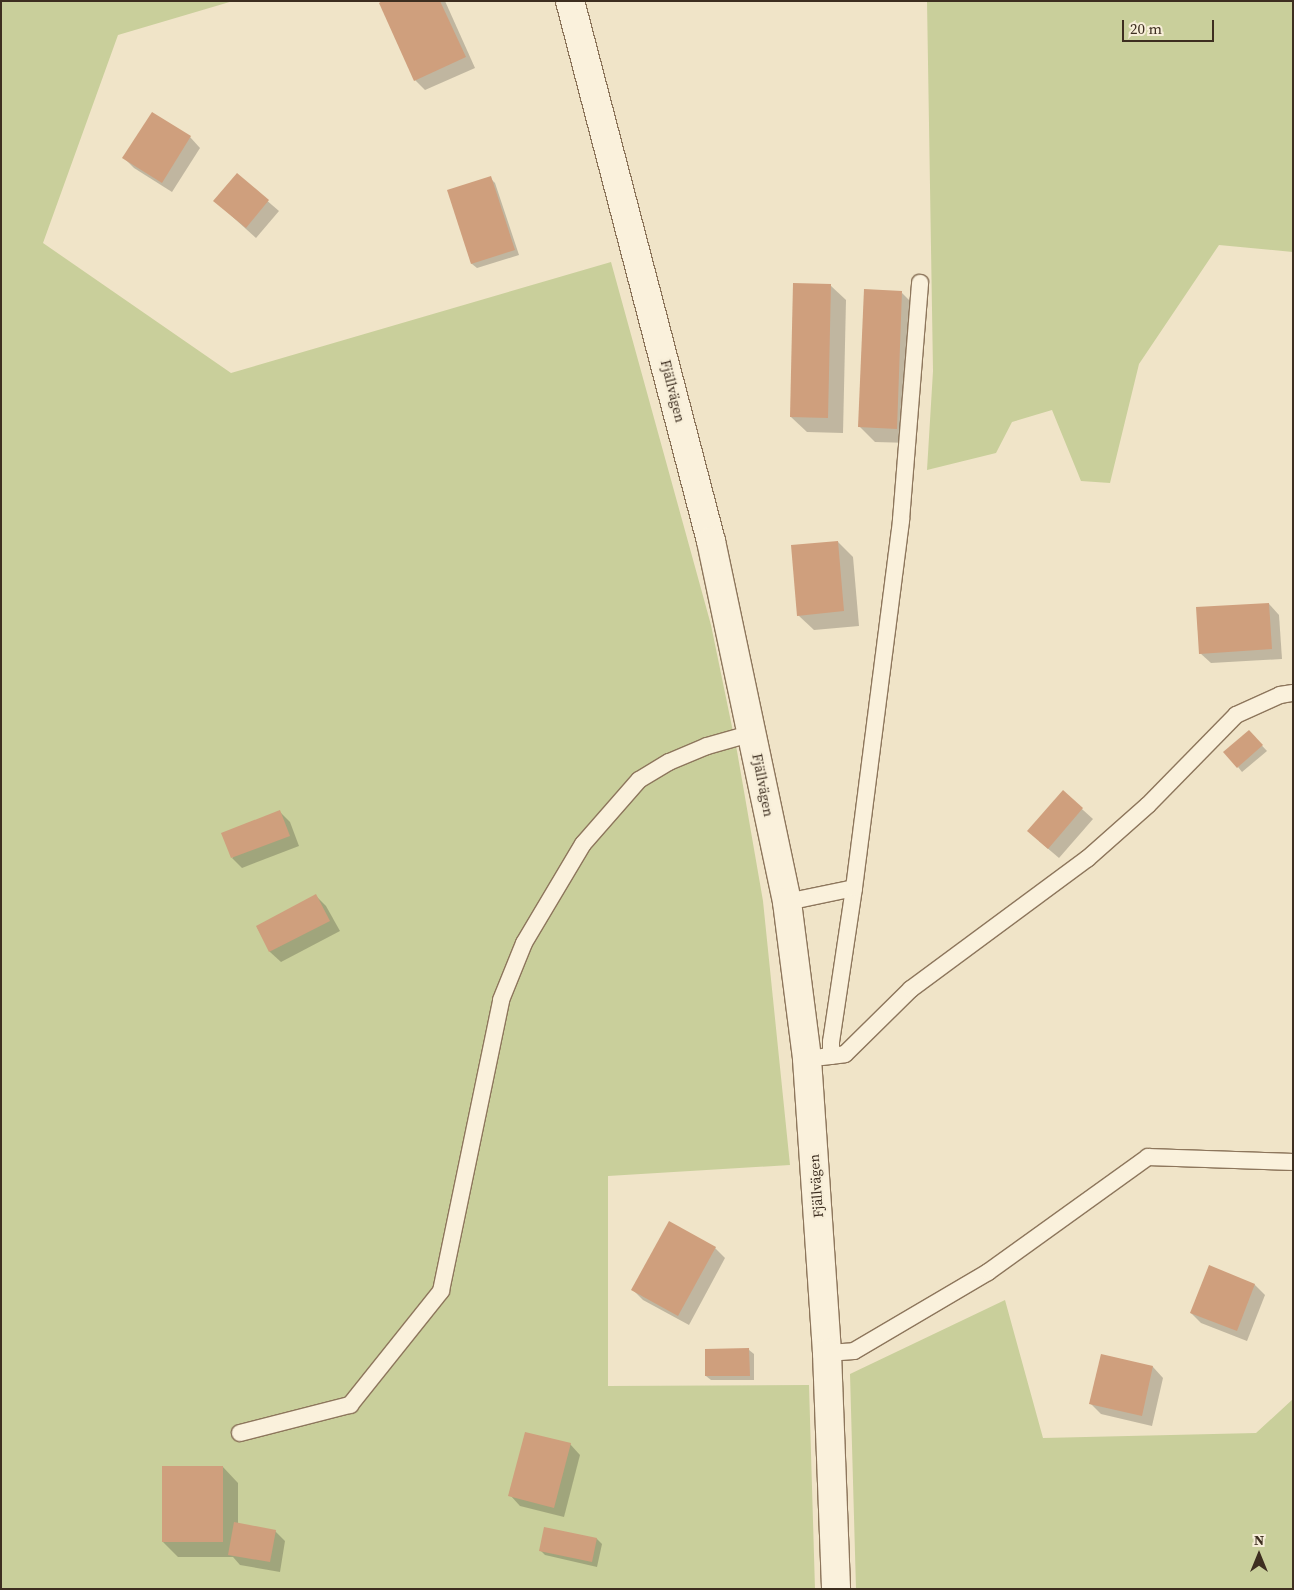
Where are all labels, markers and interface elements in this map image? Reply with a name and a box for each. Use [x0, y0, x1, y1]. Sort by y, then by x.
scale bar [1124, 10, 1216, 42]
text: 20 m [1130, 18, 1162, 39]
street label: Fjällvägen [657, 358, 689, 424]
street label: Fjällvägen [749, 752, 777, 818]
street label: Fjällvägen [805, 1154, 827, 1218]
north arrow [1234, 1530, 1284, 1580]
text: N [1254, 1530, 1264, 1550]

